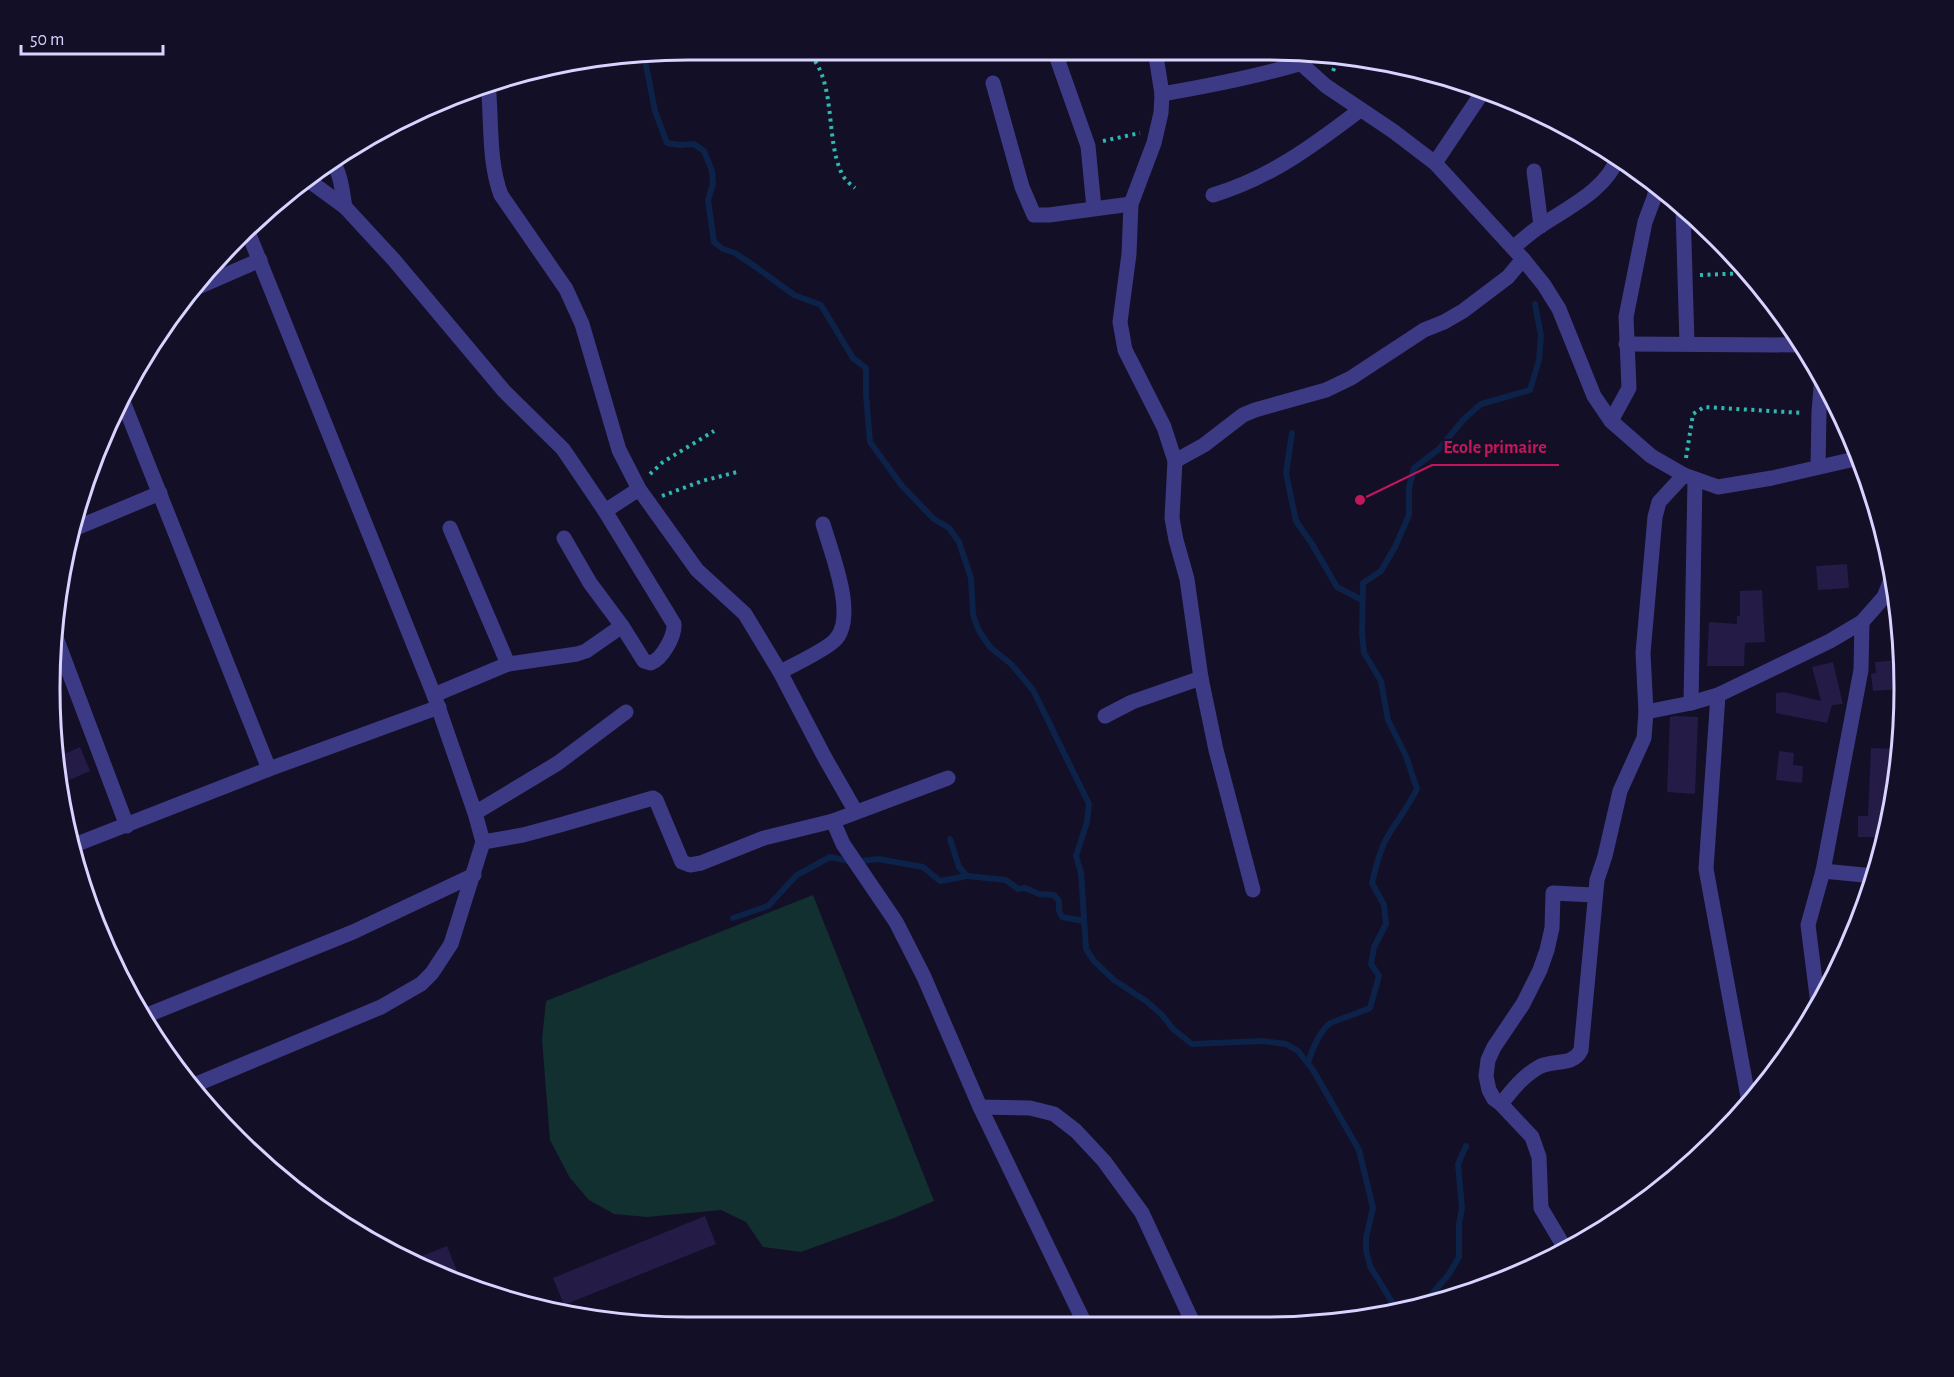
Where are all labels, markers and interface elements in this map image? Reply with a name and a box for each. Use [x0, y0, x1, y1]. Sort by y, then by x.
scale bar [21, 18, 164, 56]
text: 50 m [30, 31, 64, 49]
callout: Ecole primaire [1432, 429, 1559, 465]
text: Ecole primaire [1443, 439, 1547, 457]

